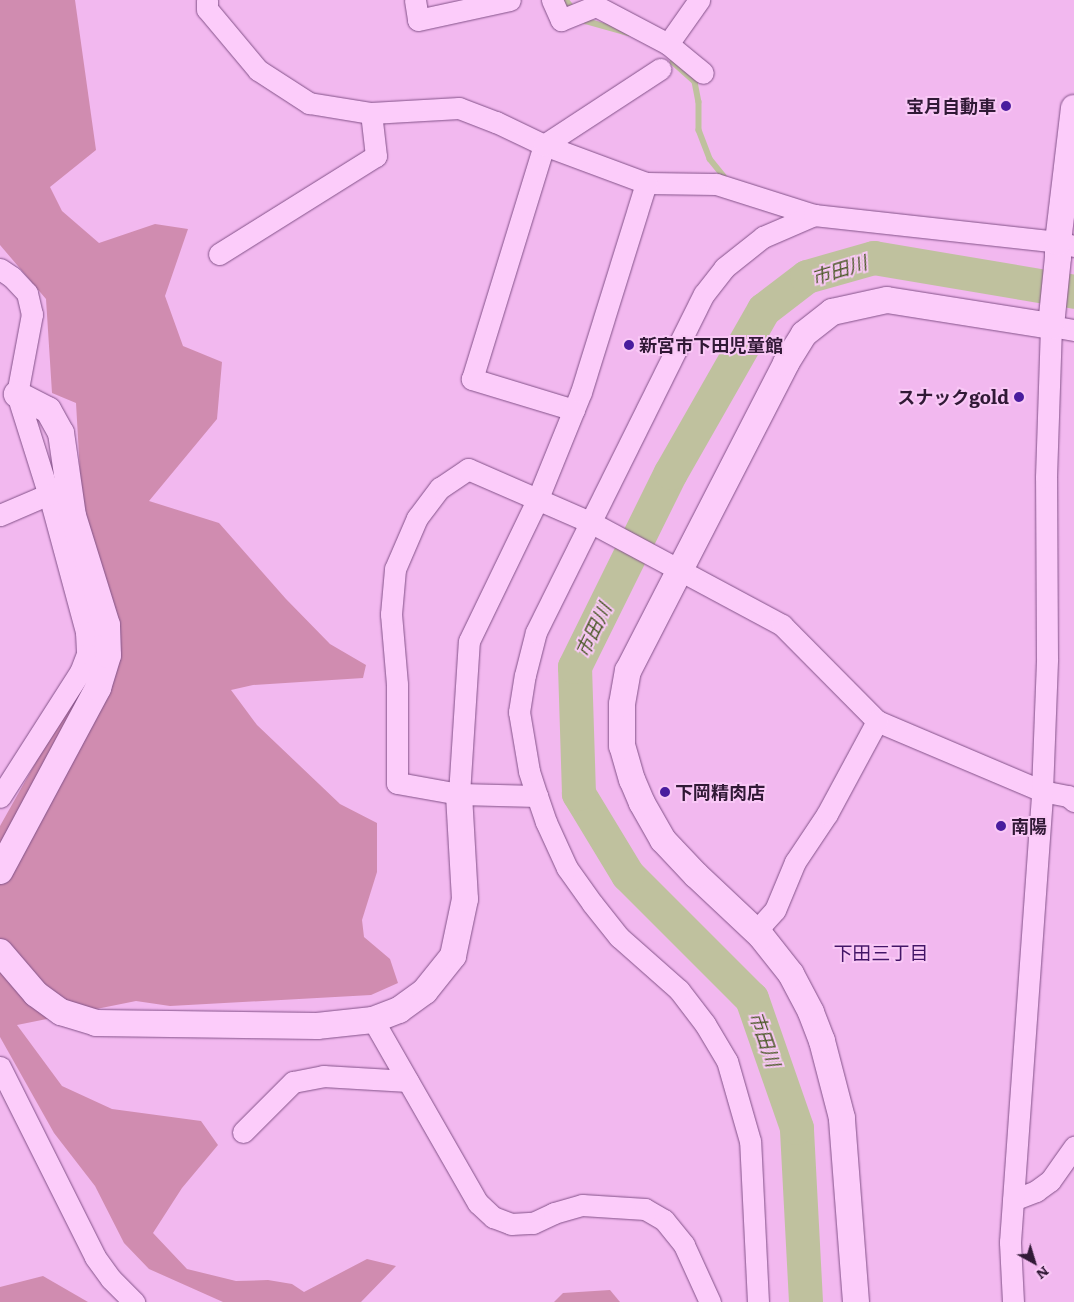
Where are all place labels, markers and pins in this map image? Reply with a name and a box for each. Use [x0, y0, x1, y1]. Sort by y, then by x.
place label: 宝月自動車 [906, 95, 996, 117]
marker: 宝月自動車 [1000, 100, 1012, 112]
place label: 新宮市下田児童館 [639, 334, 783, 356]
marker: 新宮市下田児童館 [623, 339, 635, 351]
place label: スナックgold [897, 386, 1009, 408]
marker: スナックgold [1013, 391, 1025, 403]
place label: 下岡精肉店 [675, 781, 765, 803]
marker: 下岡精肉店 [659, 786, 671, 798]
place label: 南陽 [1011, 815, 1047, 837]
marker: 南陽 [995, 820, 1007, 832]

